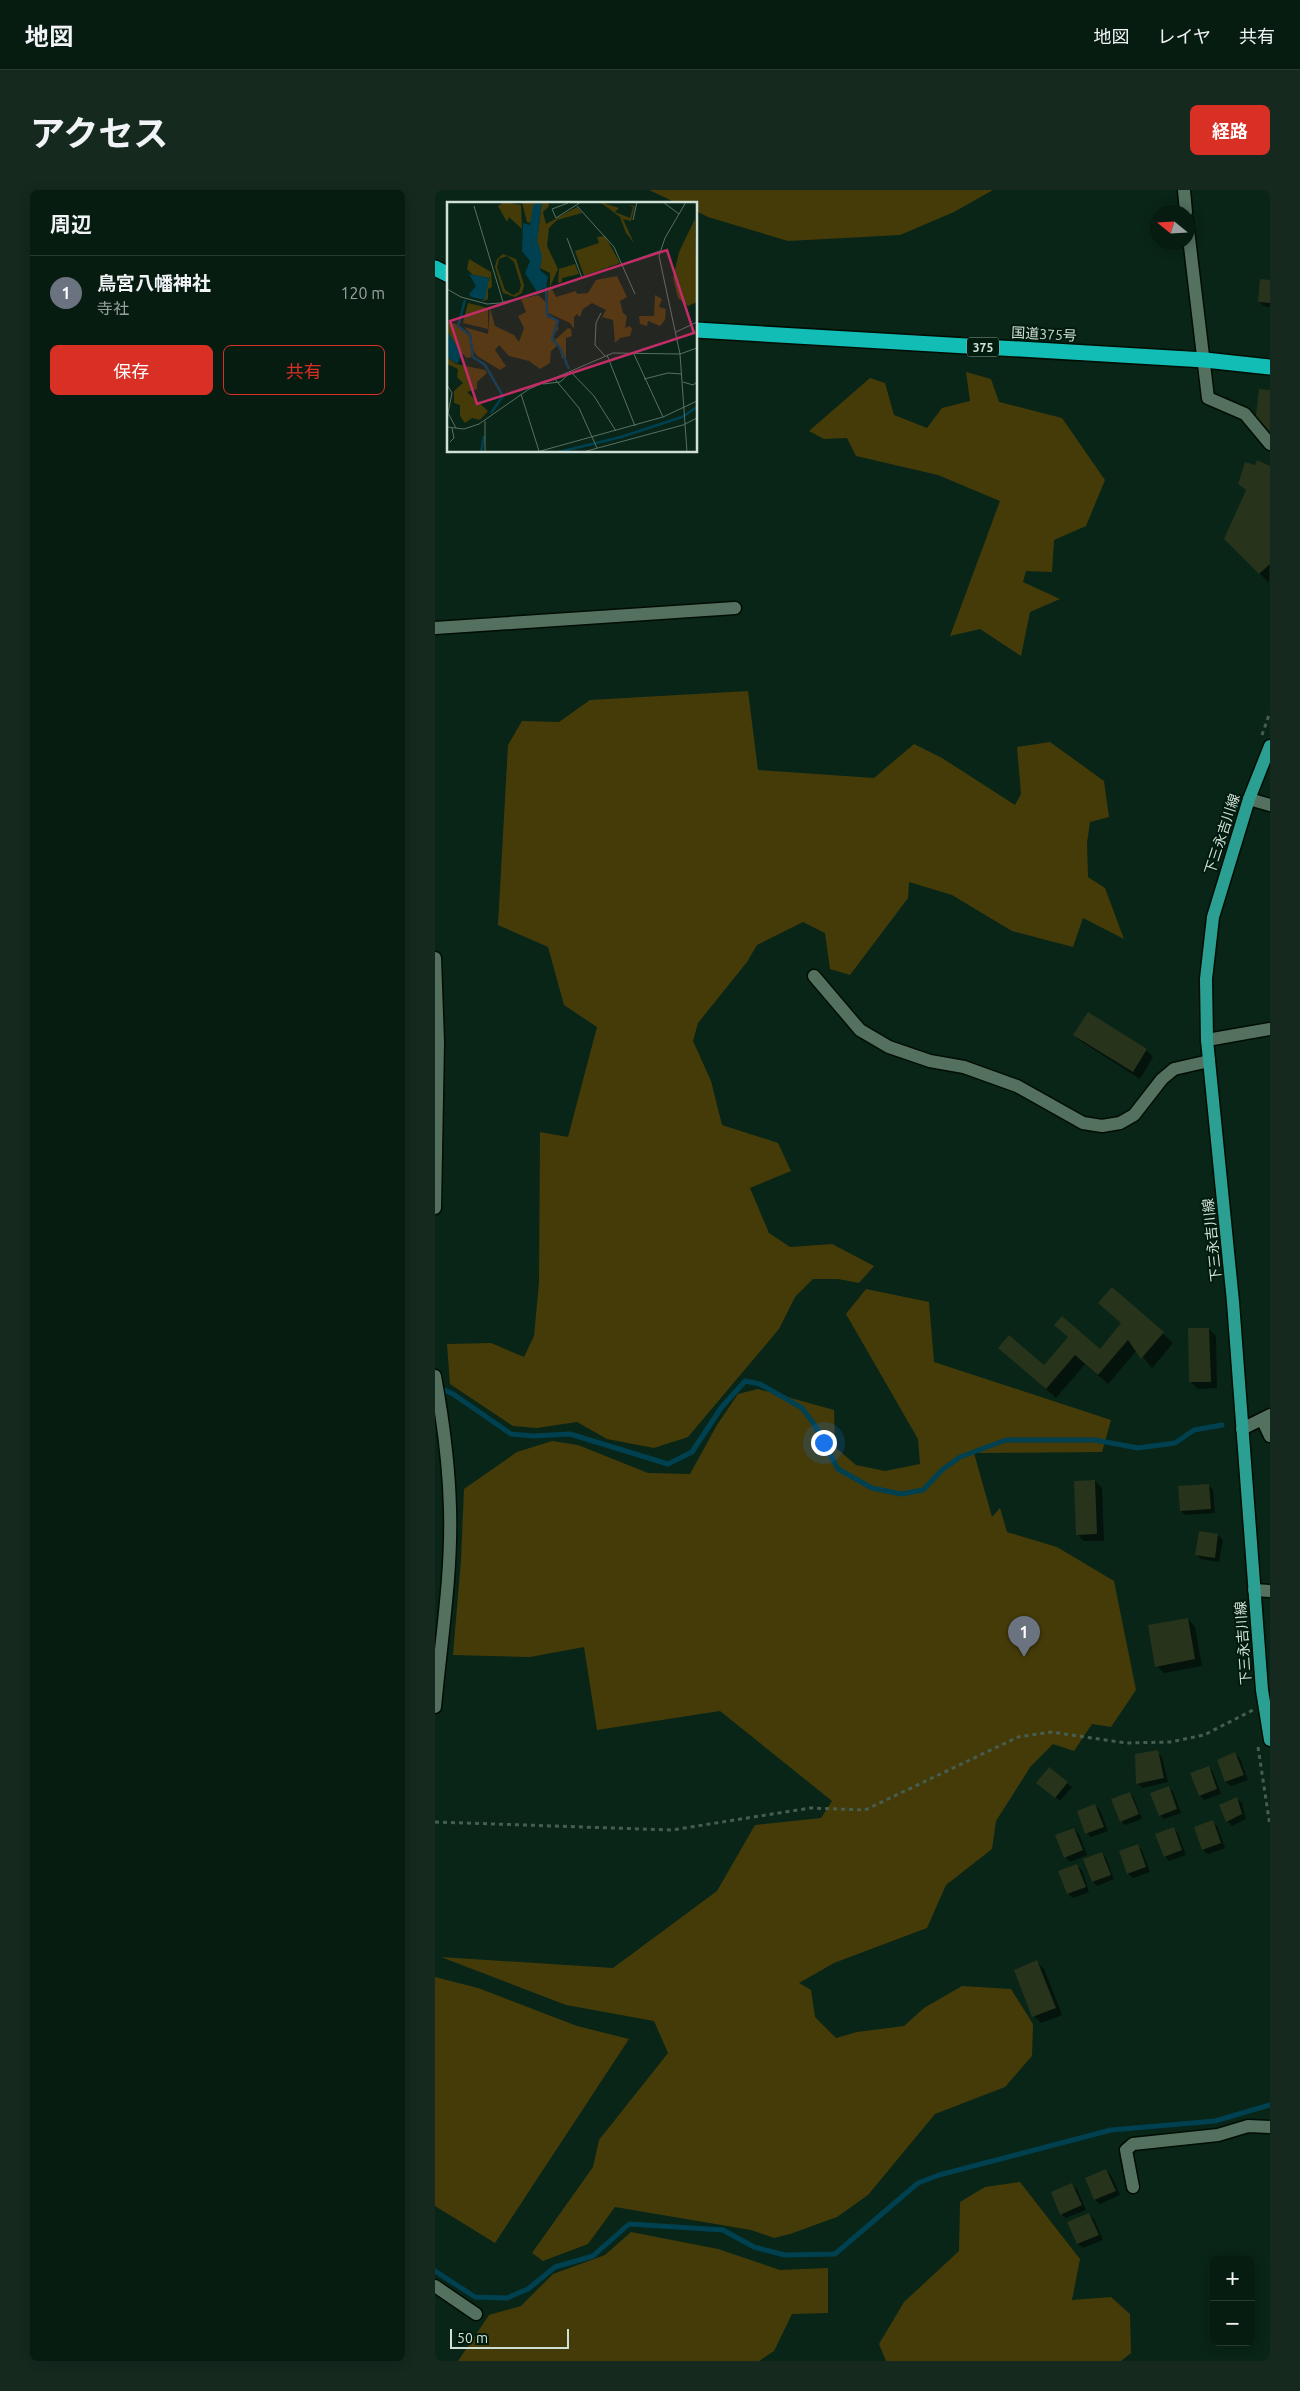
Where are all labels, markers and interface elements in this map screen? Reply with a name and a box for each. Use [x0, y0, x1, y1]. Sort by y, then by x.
text: 地図 [25, 23, 73, 50]
text: 地図 [1094, 26, 1130, 46]
text: レイヤ [1158, 26, 1211, 46]
text: 共有 [1239, 26, 1275, 46]
button: 経路 [1190, 105, 1270, 155]
text: アクセス [30, 113, 168, 153]
inset map [447, 202, 697, 452]
north arrow [1150, 205, 1195, 250]
text: 周辺 [50, 212, 92, 236]
text: 鳥宮八幡神社 [97, 272, 211, 294]
text: 1 [61, 284, 71, 302]
text: 120 m [340, 284, 385, 302]
text: 寺社 [97, 299, 129, 317]
street label: 国道375号 [1011, 324, 1077, 344]
road number: 375 [967, 338, 999, 356]
button: 保存 [50, 345, 213, 395]
button: 共有 [223, 345, 385, 395]
street label: 下三永吉川線 [1201, 792, 1243, 876]
street label: 下三永吉川線 [1200, 1197, 1224, 1283]
your location [811, 1430, 837, 1456]
street label: 下三永吉川線 [1232, 1601, 1254, 1685]
pin: 1 [1008, 1616, 1040, 1657]
map controls [1210, 2256, 1255, 2346]
button: + [1210, 2256, 1255, 2301]
button: − [1210, 2301, 1255, 2346]
scale bar [450, 2326, 569, 2349]
text: 50 m [457, 2330, 488, 2346]

